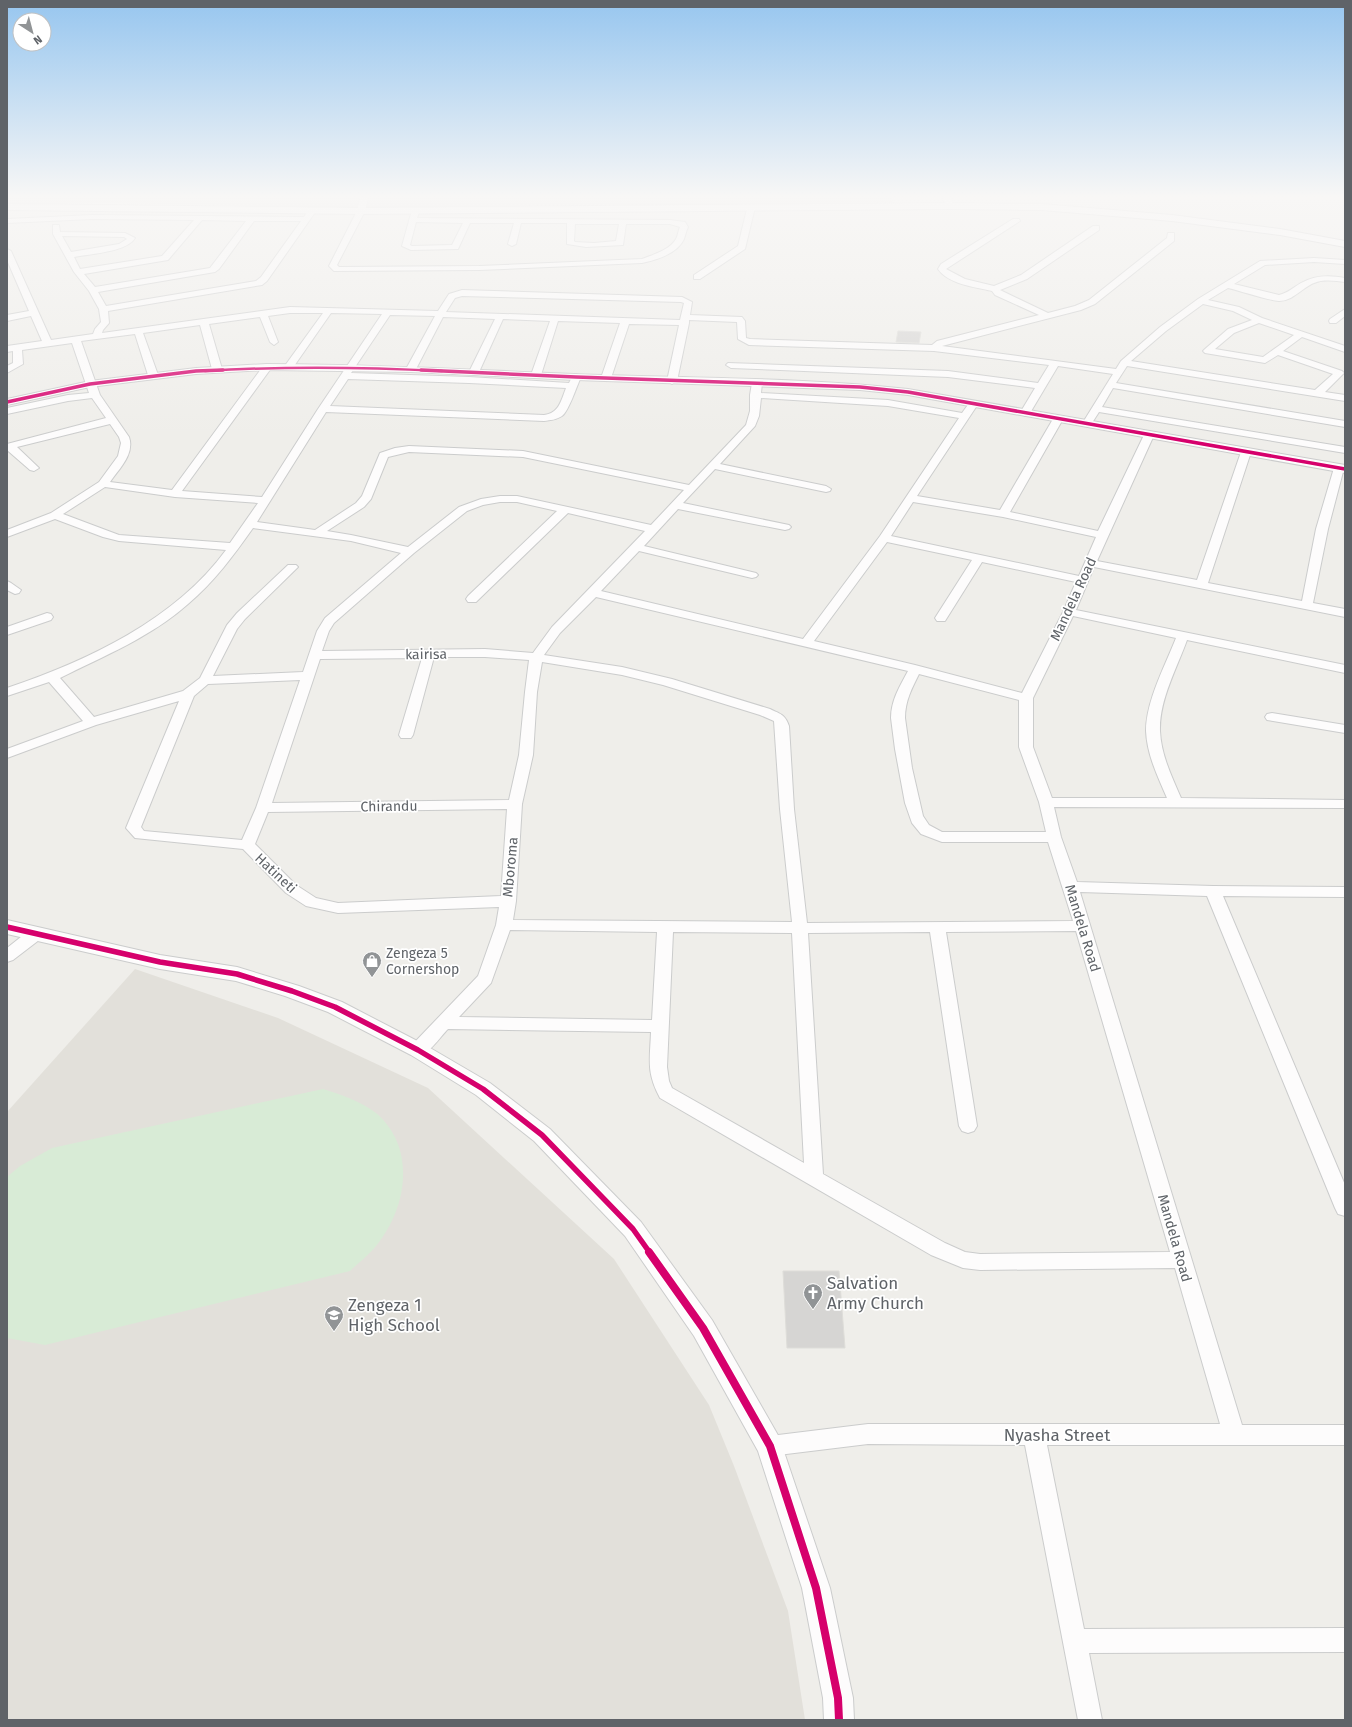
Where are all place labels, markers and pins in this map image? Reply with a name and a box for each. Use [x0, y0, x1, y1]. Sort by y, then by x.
place label: Zengeza 5 Cornershop [386, 945, 459, 978]
shop icon: Zengeza 5 Cornershop [361, 950, 383, 978]
place label: Salvation Army Church [827, 1273, 924, 1314]
church icon: Salvation Army Church [802, 1282, 824, 1310]
place label: Zengeza 1 High School [348, 1295, 440, 1336]
school or university icon: Zengeza 1 High School [323, 1304, 345, 1332]

